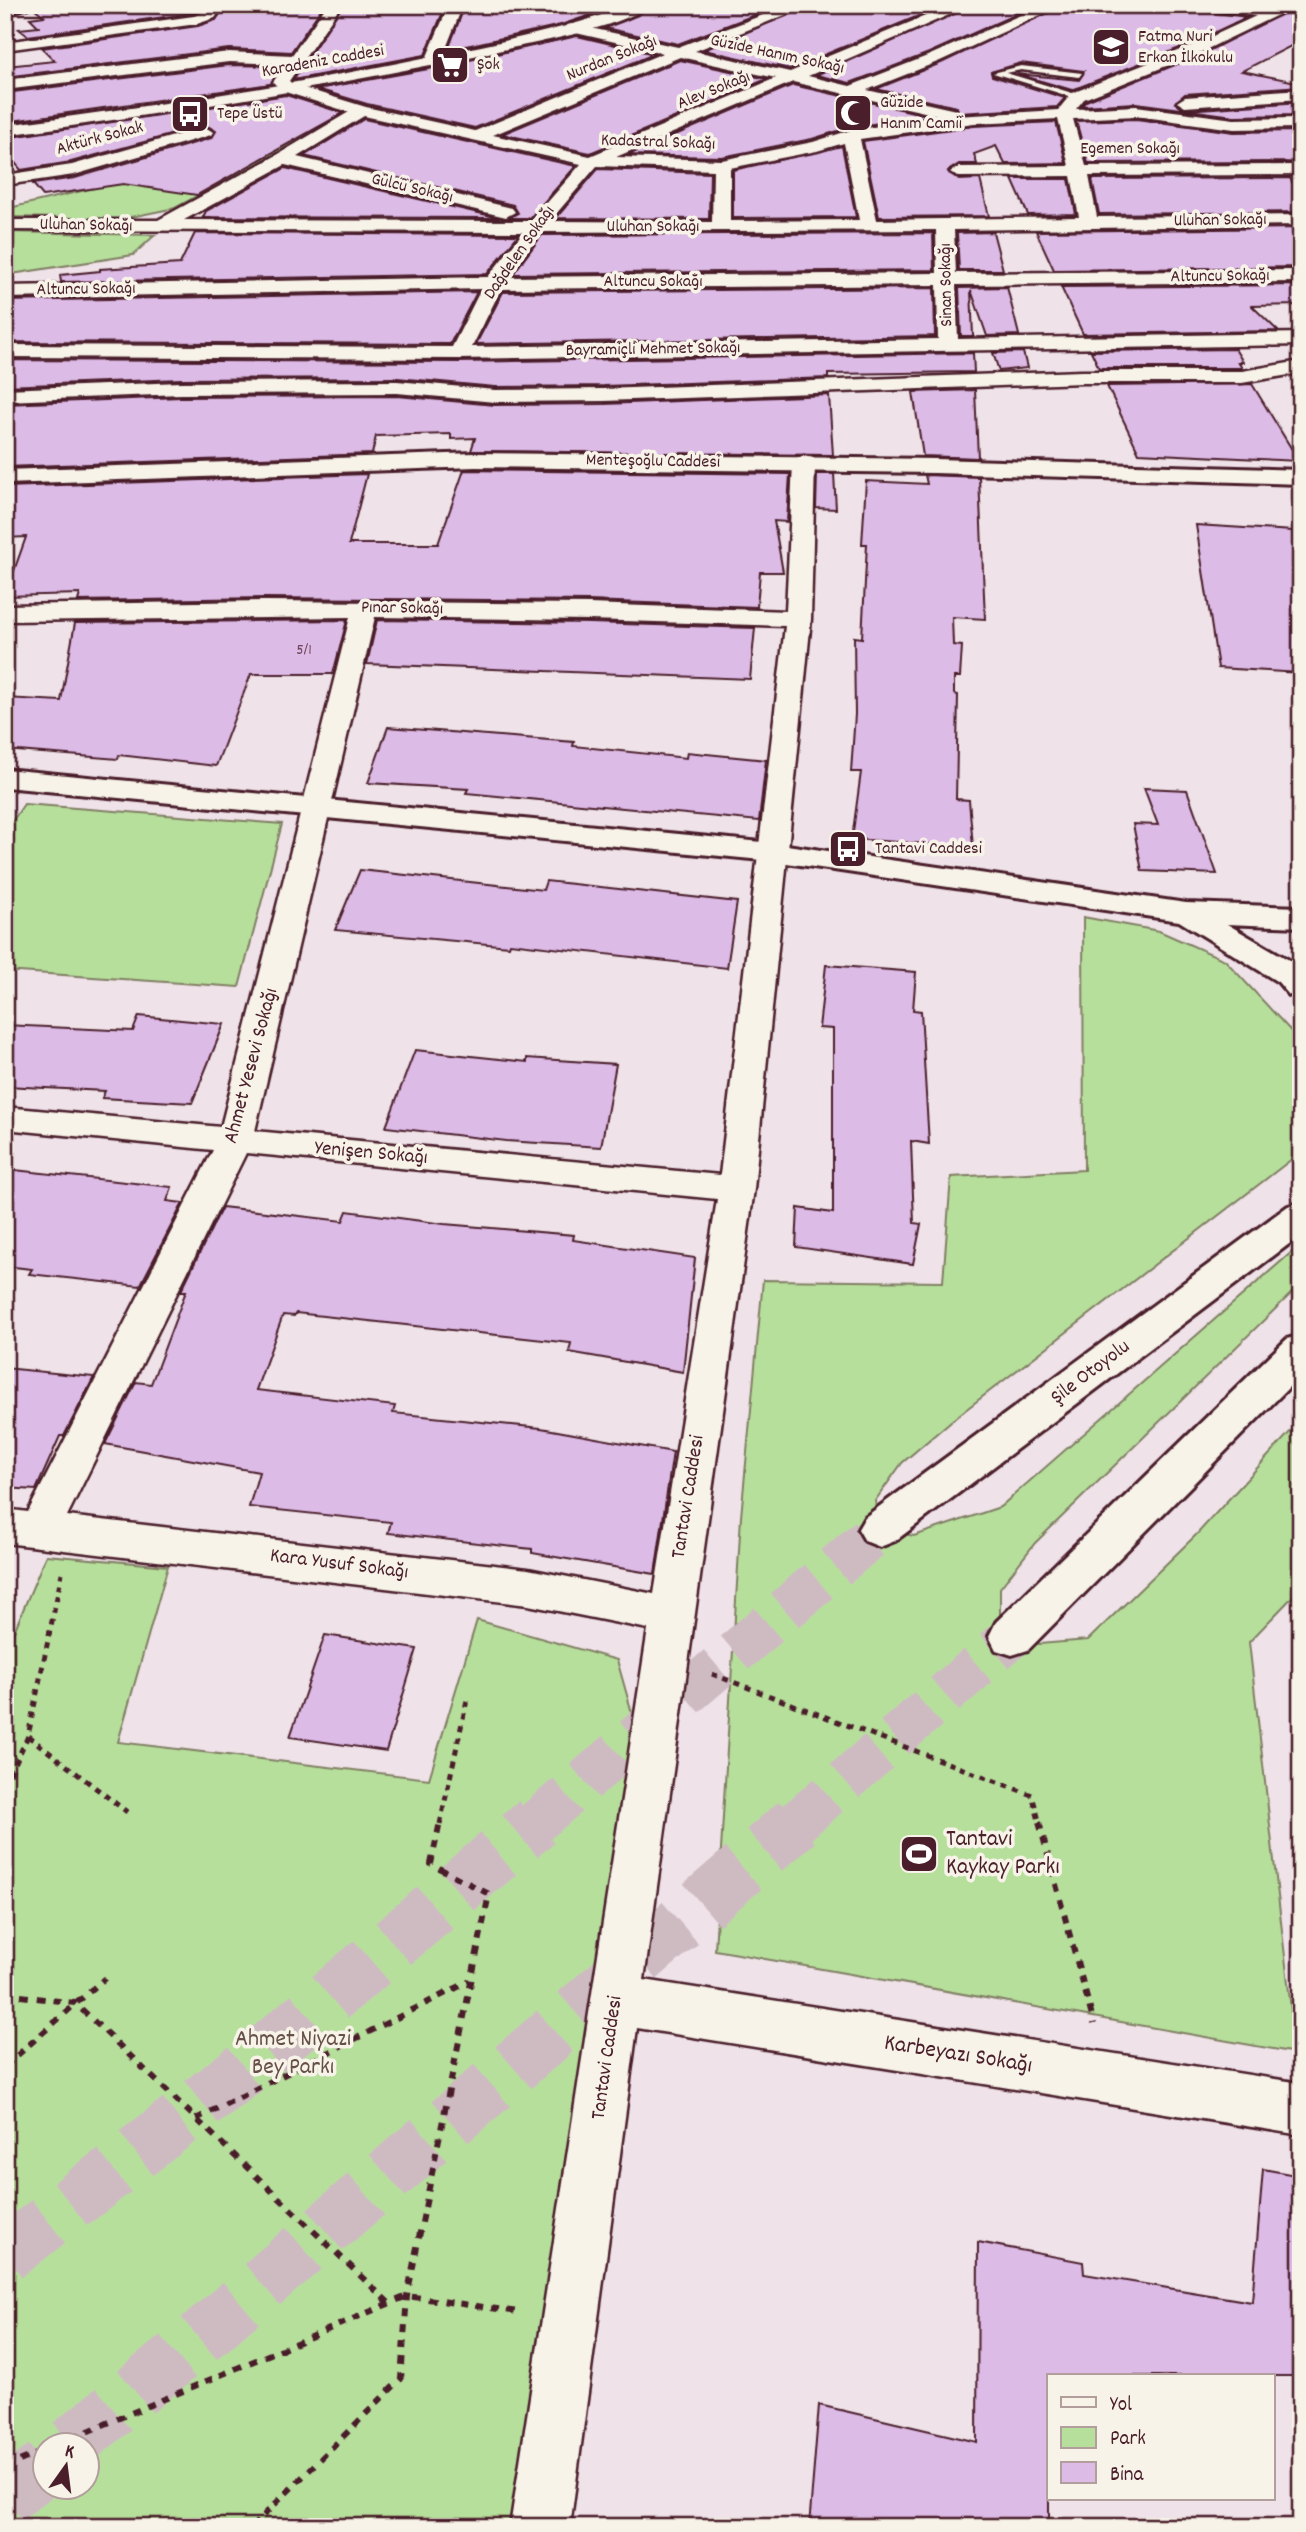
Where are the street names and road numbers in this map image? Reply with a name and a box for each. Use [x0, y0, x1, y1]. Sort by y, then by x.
street label: Nurdan Sokağı [563, 29, 661, 89]
street label: Güzide Hanım Sokağı [708, 29, 846, 81]
street label: Karadeniz Caddesi [260, 39, 386, 85]
street label: Alev Sokağı [674, 65, 754, 117]
street label: Aktürk Sokak [54, 115, 146, 163]
street label: Kadastral Sokağı [600, 129, 716, 157]
street label: Egemen Sokağı [1080, 137, 1180, 162]
street label: Gülcü Sokağı [369, 167, 455, 211]
street label: Dağdelen Sokağı [478, 201, 562, 305]
street label: Uluhan Sokağı [1173, 208, 1267, 234]
street label: Uluhan Sokağı [39, 213, 133, 239]
street label: Uluhan Sokağı [607, 215, 699, 240]
street label: Sinan Sokağı [934, 243, 960, 327]
street label: Altuncu Sokağı [1170, 264, 1270, 290]
street label: Altuncu Sokağı [604, 270, 702, 295]
street label: Altuncu Sokağı [36, 277, 136, 303]
street label: Bayramiçli Mehmet Sokağı [565, 336, 741, 364]
street label: Menteşoğlu Caddesi [586, 448, 720, 476]
street label: Pınar Sokağı [361, 596, 443, 622]
street label: Ahmet Yesevi Sokağı [217, 985, 287, 1147]
street label: Yenişen Sokağı [313, 1134, 429, 1174]
street label: Şile Otoyolu [1045, 1333, 1137, 1413]
street label: Tantavi Caddesi [664, 1433, 714, 1561]
street label: Kara Yusuf Sokağı [268, 1542, 410, 1588]
street label: Tantavi Caddesi [584, 1994, 632, 2122]
street label: Karbeyazı Sokağı [882, 2027, 1034, 2083]

